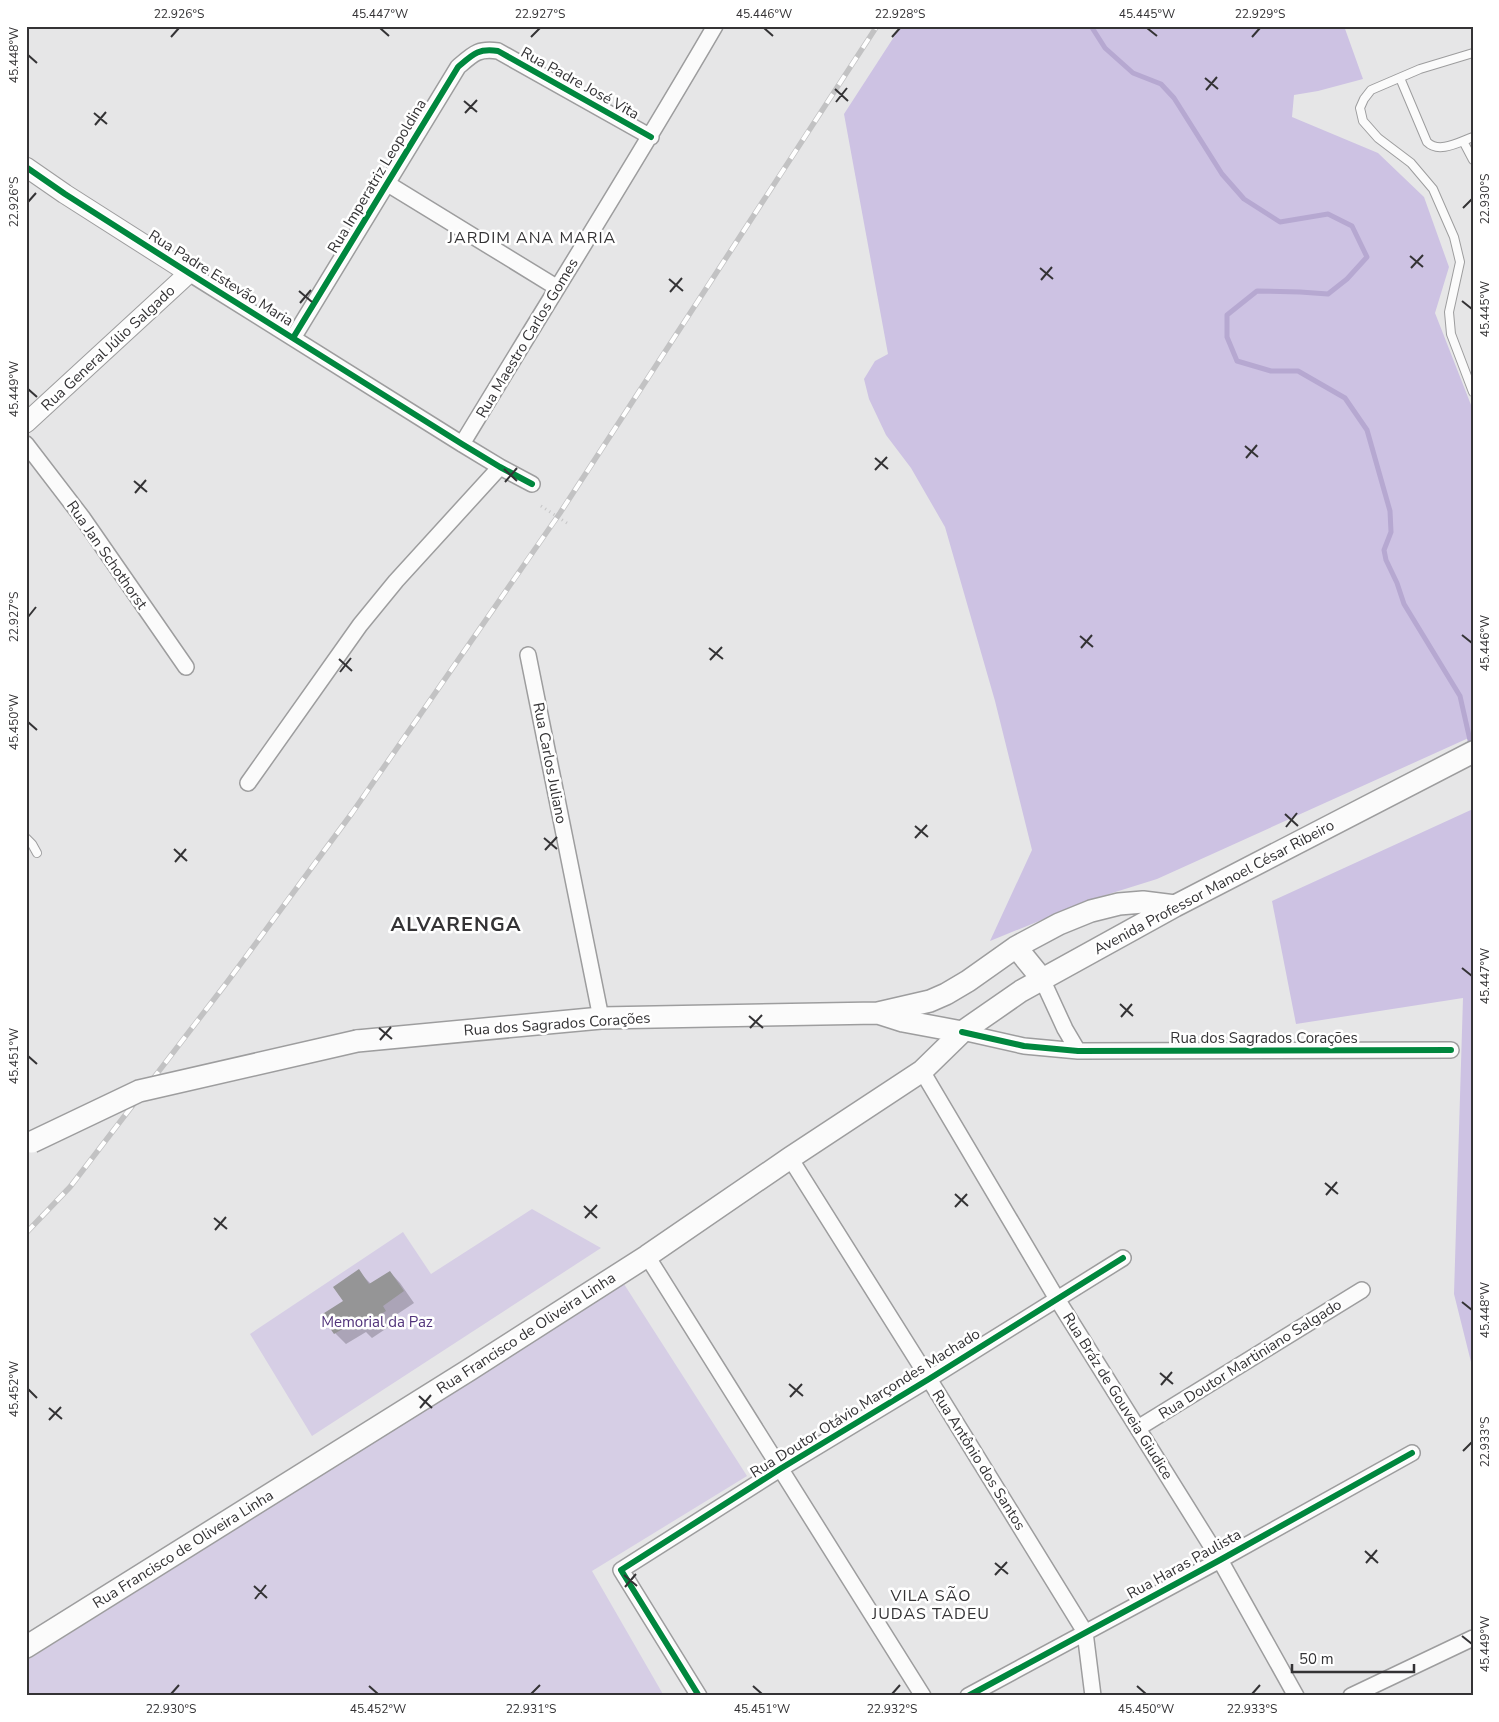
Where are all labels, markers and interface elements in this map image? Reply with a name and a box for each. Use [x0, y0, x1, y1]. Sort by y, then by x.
text: 22.926°S [154, 6, 204, 22]
text: 45.447°W [352, 6, 408, 22]
text: 22.927°S [515, 6, 565, 22]
text: 45.446°W [736, 6, 792, 22]
text: 22.928°S [875, 6, 925, 22]
text: 45.445°W [1119, 6, 1175, 22]
text: 22.929°S [1235, 6, 1285, 22]
text: 45.448°W [6, 27, 22, 83]
street label: Rua Padre José Vita [517, 42, 643, 124]
street label: Rua Imperatriz Leopoldina [323, 95, 431, 257]
text: 22.930°S [1477, 174, 1493, 224]
text: 22.926°S [6, 177, 22, 227]
street label: Rua Padre Estevão Maria [145, 225, 297, 331]
district label: JARDIM ANA MARIA [447, 227, 616, 249]
street label: Rua Maestro Carlos Gomes [471, 254, 583, 422]
street label: Rua General Júlio Salgado [37, 281, 179, 415]
text: 45.445°W [1477, 281, 1493, 337]
text: 45.449°W [6, 361, 22, 417]
street label: Rua Jan Schothorst [62, 497, 152, 614]
text: 22.927°S [6, 592, 22, 642]
text: 45.446°W [1477, 615, 1493, 671]
text: 45.450°W [6, 694, 22, 750]
street label: Rua Carlos Juliano [528, 701, 572, 825]
street label: Avenida Professor Manoel César Ribeiro [1090, 815, 1338, 959]
district label: ALVARENGA [390, 911, 522, 938]
text: 45.447°W [1477, 948, 1493, 1004]
street label: Rua dos Sagrados Corações [463, 1007, 651, 1041]
text: 45.451°W [6, 1028, 22, 1084]
street label: Rua dos Sagrados Corações [1170, 1028, 1358, 1048]
street label: Rua Francisco de Oliveira Linha [433, 1268, 619, 1398]
text: 45.448°W [1477, 1282, 1493, 1338]
street label: Rua Doutor Martiniano Salgado [1155, 1294, 1345, 1424]
street label: Rua Bráz de Gouveia Giudice [1058, 1309, 1178, 1483]
park label: Memorial da Paz [321, 1312, 433, 1332]
street label: Rua Doutor Otávio Marçondes Machado [746, 1324, 984, 1482]
text: 45.452°W [6, 1361, 22, 1417]
street label: Rua Antônio dos Santos [928, 1386, 1030, 1534]
text: 22.933°S [1477, 1417, 1493, 1467]
street label: Rua Francisco de Oliveira Linha [89, 1485, 277, 1613]
street label: Rua Haras Paulista [1123, 1524, 1245, 1604]
district label: VILA SÃO JUDAS TADEU [871, 1585, 990, 1625]
text: 45.449°W [1477, 1616, 1493, 1672]
scale bar [1292, 1642, 1414, 1674]
text: 50 m [1299, 1649, 1334, 1669]
text: 22.930°S [146, 1701, 196, 1717]
text: 45.452°W [350, 1701, 406, 1717]
text: 22.931°S [506, 1701, 556, 1717]
text: 45.451°W [734, 1701, 790, 1717]
text: 22.932°S [867, 1701, 917, 1717]
text: 45.450°W [1118, 1701, 1174, 1717]
text: 22.933°S [1227, 1701, 1277, 1717]

